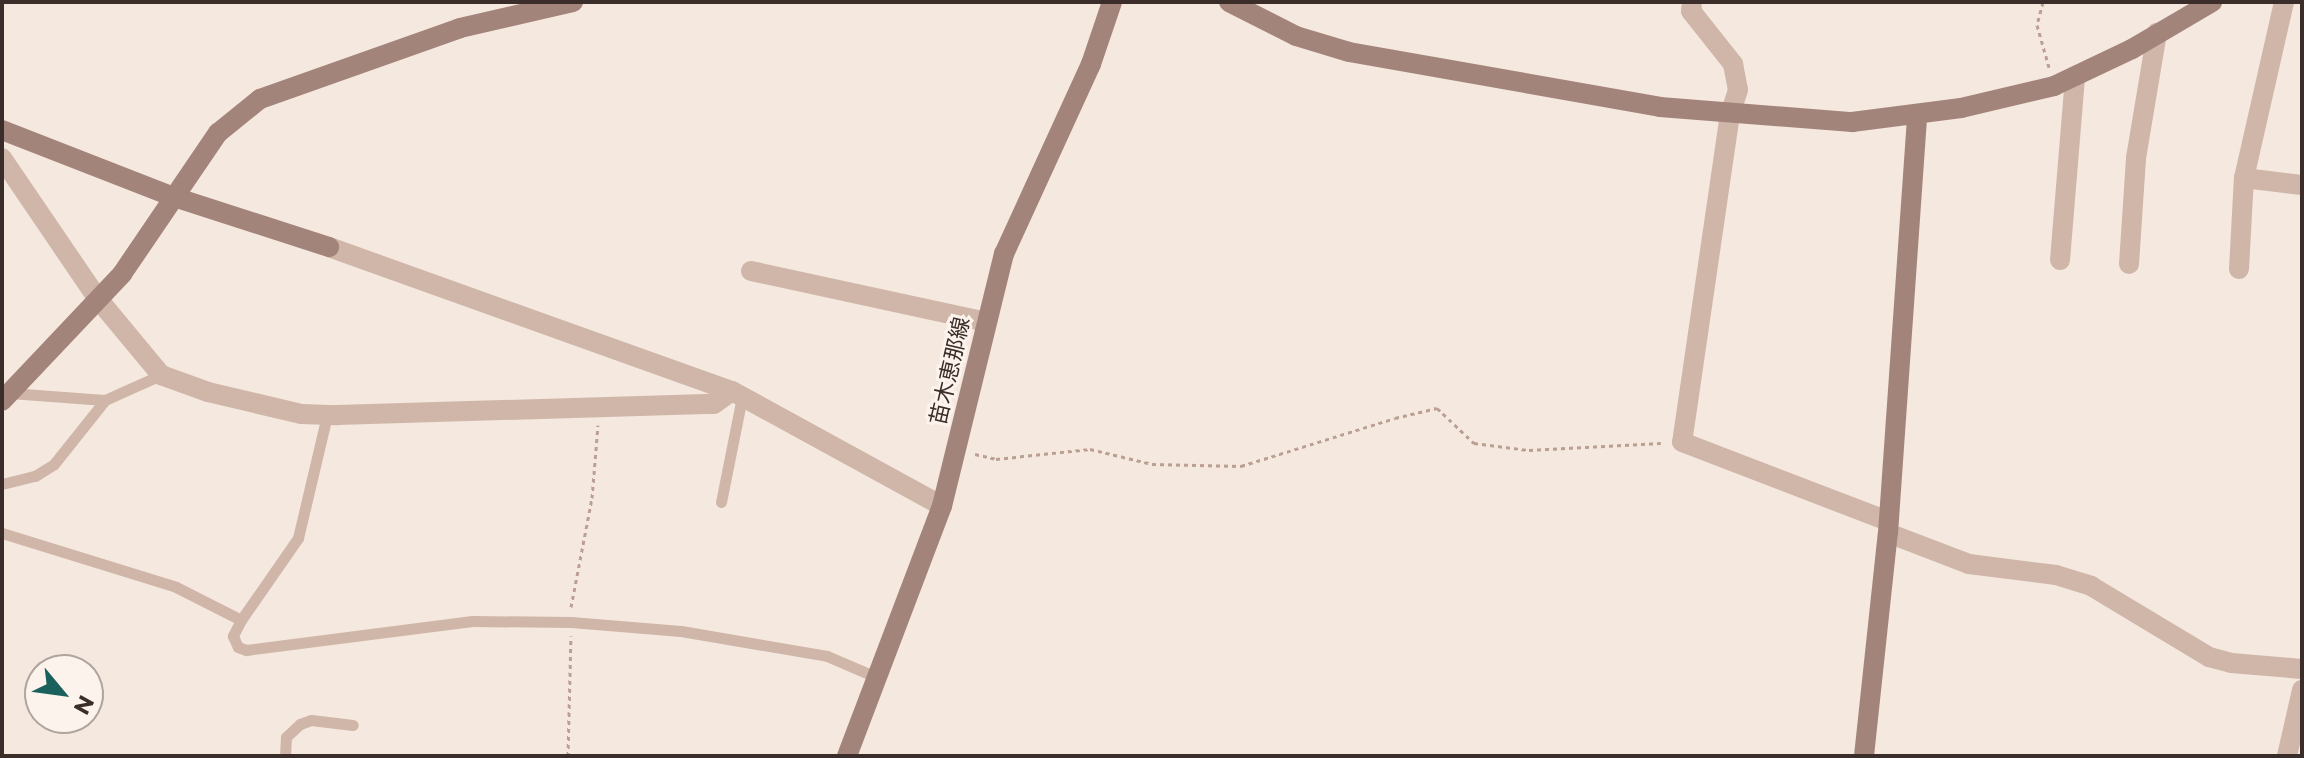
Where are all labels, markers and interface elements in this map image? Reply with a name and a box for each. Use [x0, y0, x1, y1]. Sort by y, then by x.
street label: 苗木恵那線 [925, 314, 975, 428]
north arrow [24, 654, 104, 734]
text: N [68, 691, 100, 719]

